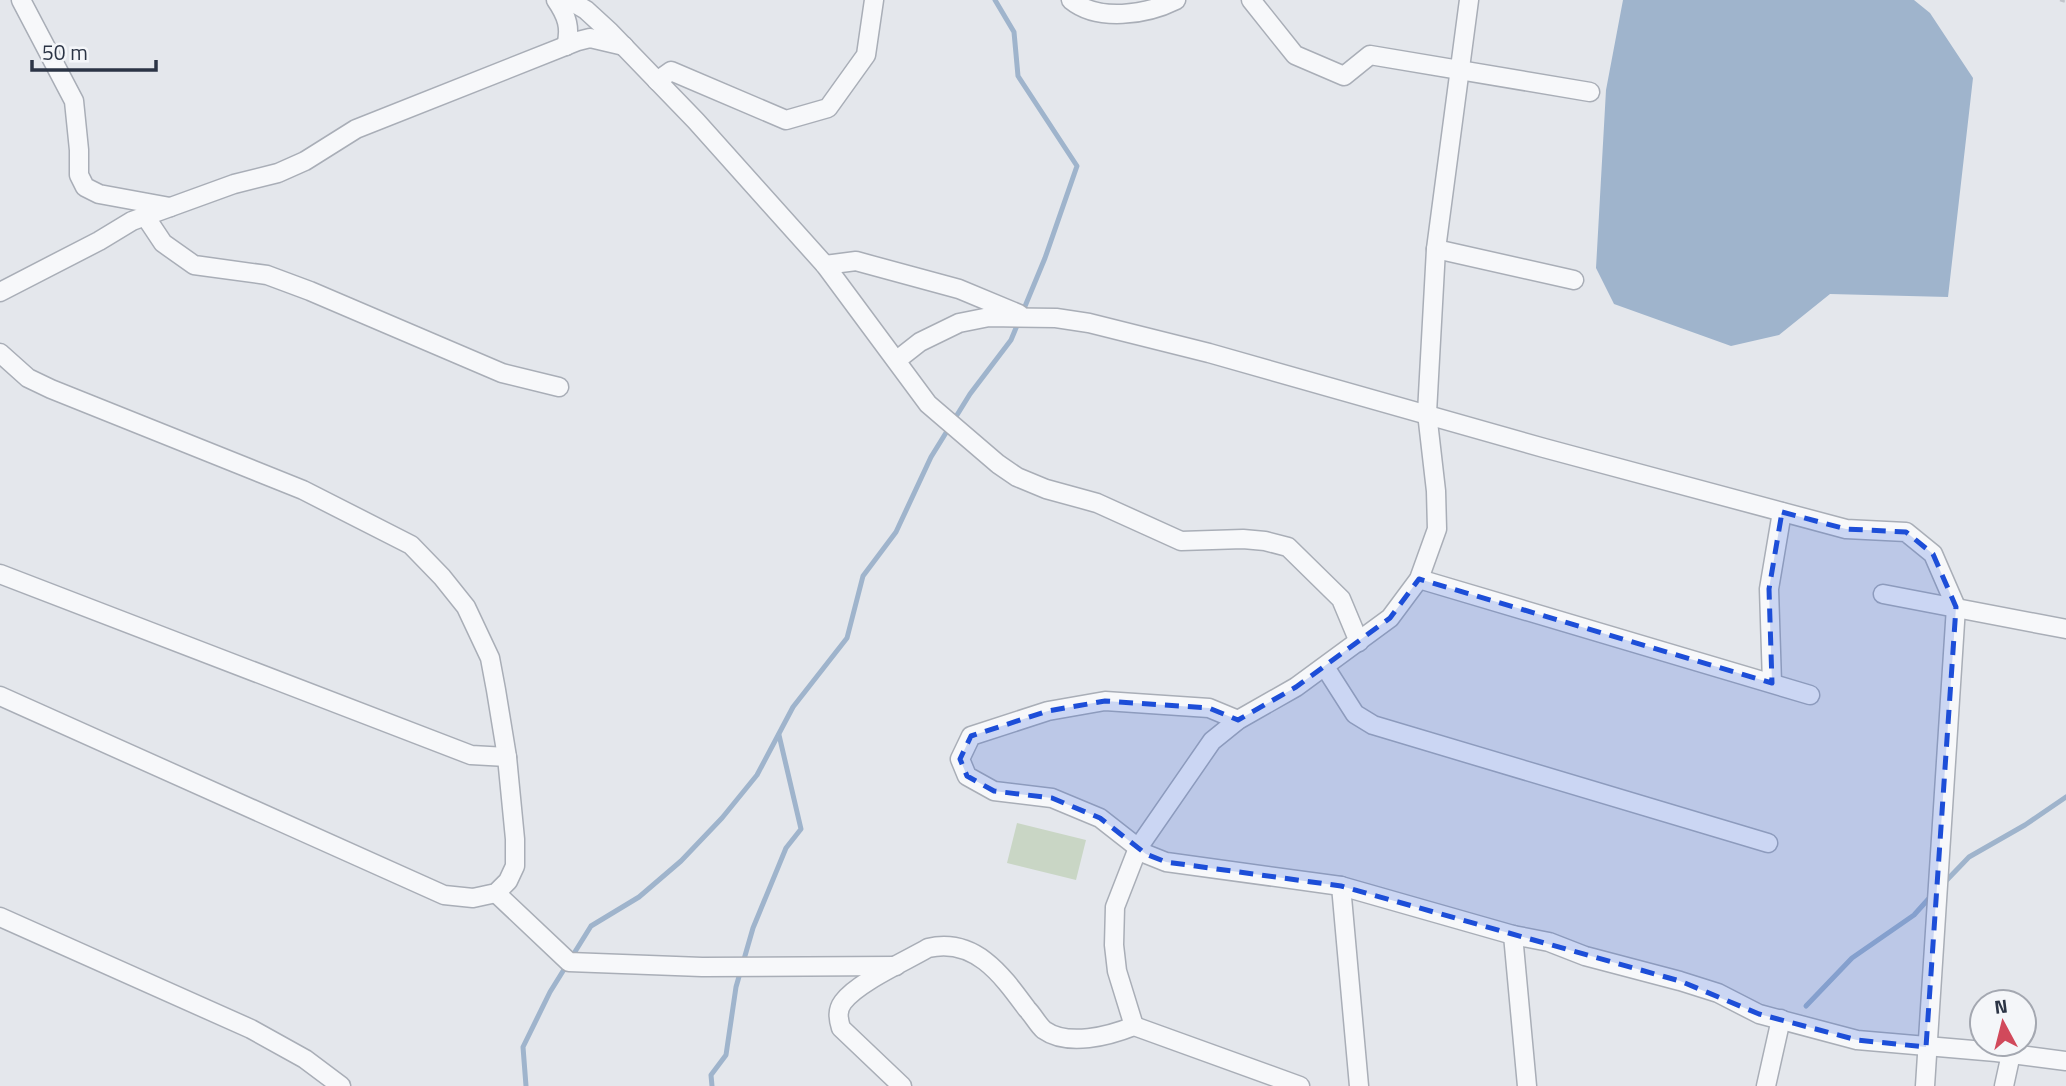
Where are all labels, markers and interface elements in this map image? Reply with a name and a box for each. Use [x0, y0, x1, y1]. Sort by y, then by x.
scale bar [32, 28, 156, 72]
text: 50 m [42, 36, 88, 68]
north arrow [1968, 988, 2038, 1058]
text: N [1993, 990, 2009, 1021]

